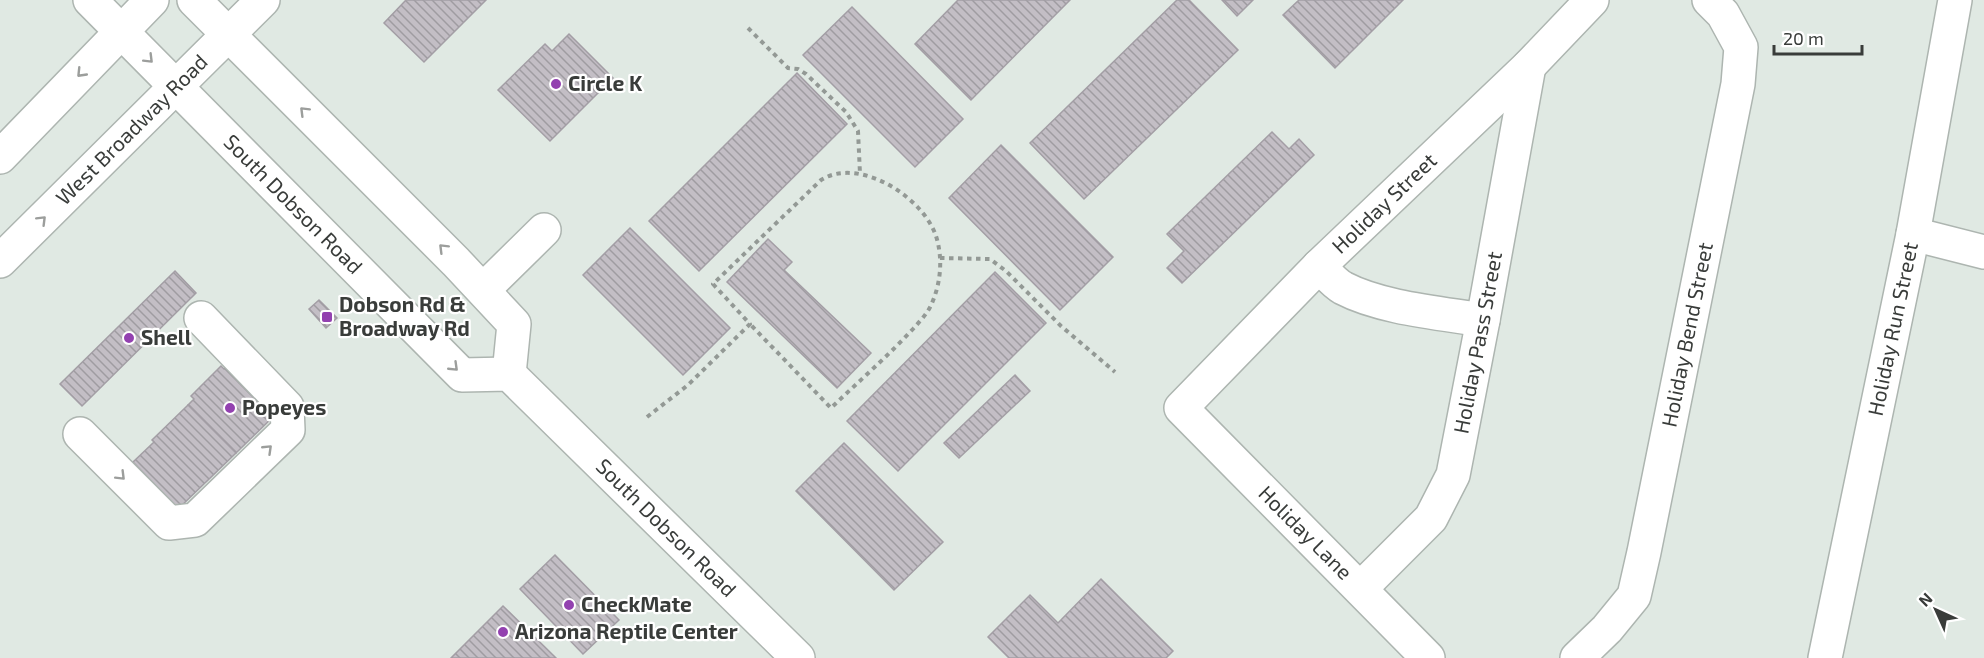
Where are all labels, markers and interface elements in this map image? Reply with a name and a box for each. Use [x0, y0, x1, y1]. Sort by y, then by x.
scale bar [1774, 18, 1862, 56]
text: 20 m [1783, 27, 1824, 49]
street label: West Broadway Road [50, 48, 212, 209]
one-way arrow [141, 51, 152, 62]
one-way arrow [77, 67, 88, 77]
place label: Circle K [568, 70, 643, 95]
marker: Circle K [549, 77, 563, 91]
one-way arrow [301, 107, 311, 118]
street label: South Dobson Road [219, 128, 368, 278]
street label: Holiday Street [1326, 147, 1441, 258]
one-way arrow [34, 216, 45, 227]
street label: Holiday Bend Street [1655, 240, 1717, 429]
street label: Holiday Run Street [1862, 240, 1922, 418]
one-way arrow [439, 245, 450, 256]
street label: Holiday Pass Street [1447, 249, 1506, 435]
place label: Dobson Rd & Broadway Rd [339, 291, 470, 341]
marker: Dobson Rd & Broadway Rd [320, 310, 334, 324]
place label: Shell [141, 324, 192, 349]
marker: Shell [122, 331, 136, 345]
one-way arrow [446, 359, 457, 370]
place label: Popeyes [242, 394, 326, 420]
marker: Popeyes [223, 401, 237, 415]
one-way arrow [261, 446, 272, 457]
street label: South Dobson Road [592, 453, 742, 601]
one-way arrow [114, 468, 125, 479]
street label: Holiday Lane [1254, 480, 1358, 584]
north arrow [1906, 580, 1966, 640]
text: N [1914, 588, 1936, 610]
place label: CheckMate [581, 591, 692, 616]
marker: CheckMate [562, 598, 576, 612]
place label: Arizona Reptile Center [515, 618, 738, 643]
marker: Arizona Reptile Center [496, 625, 510, 639]

